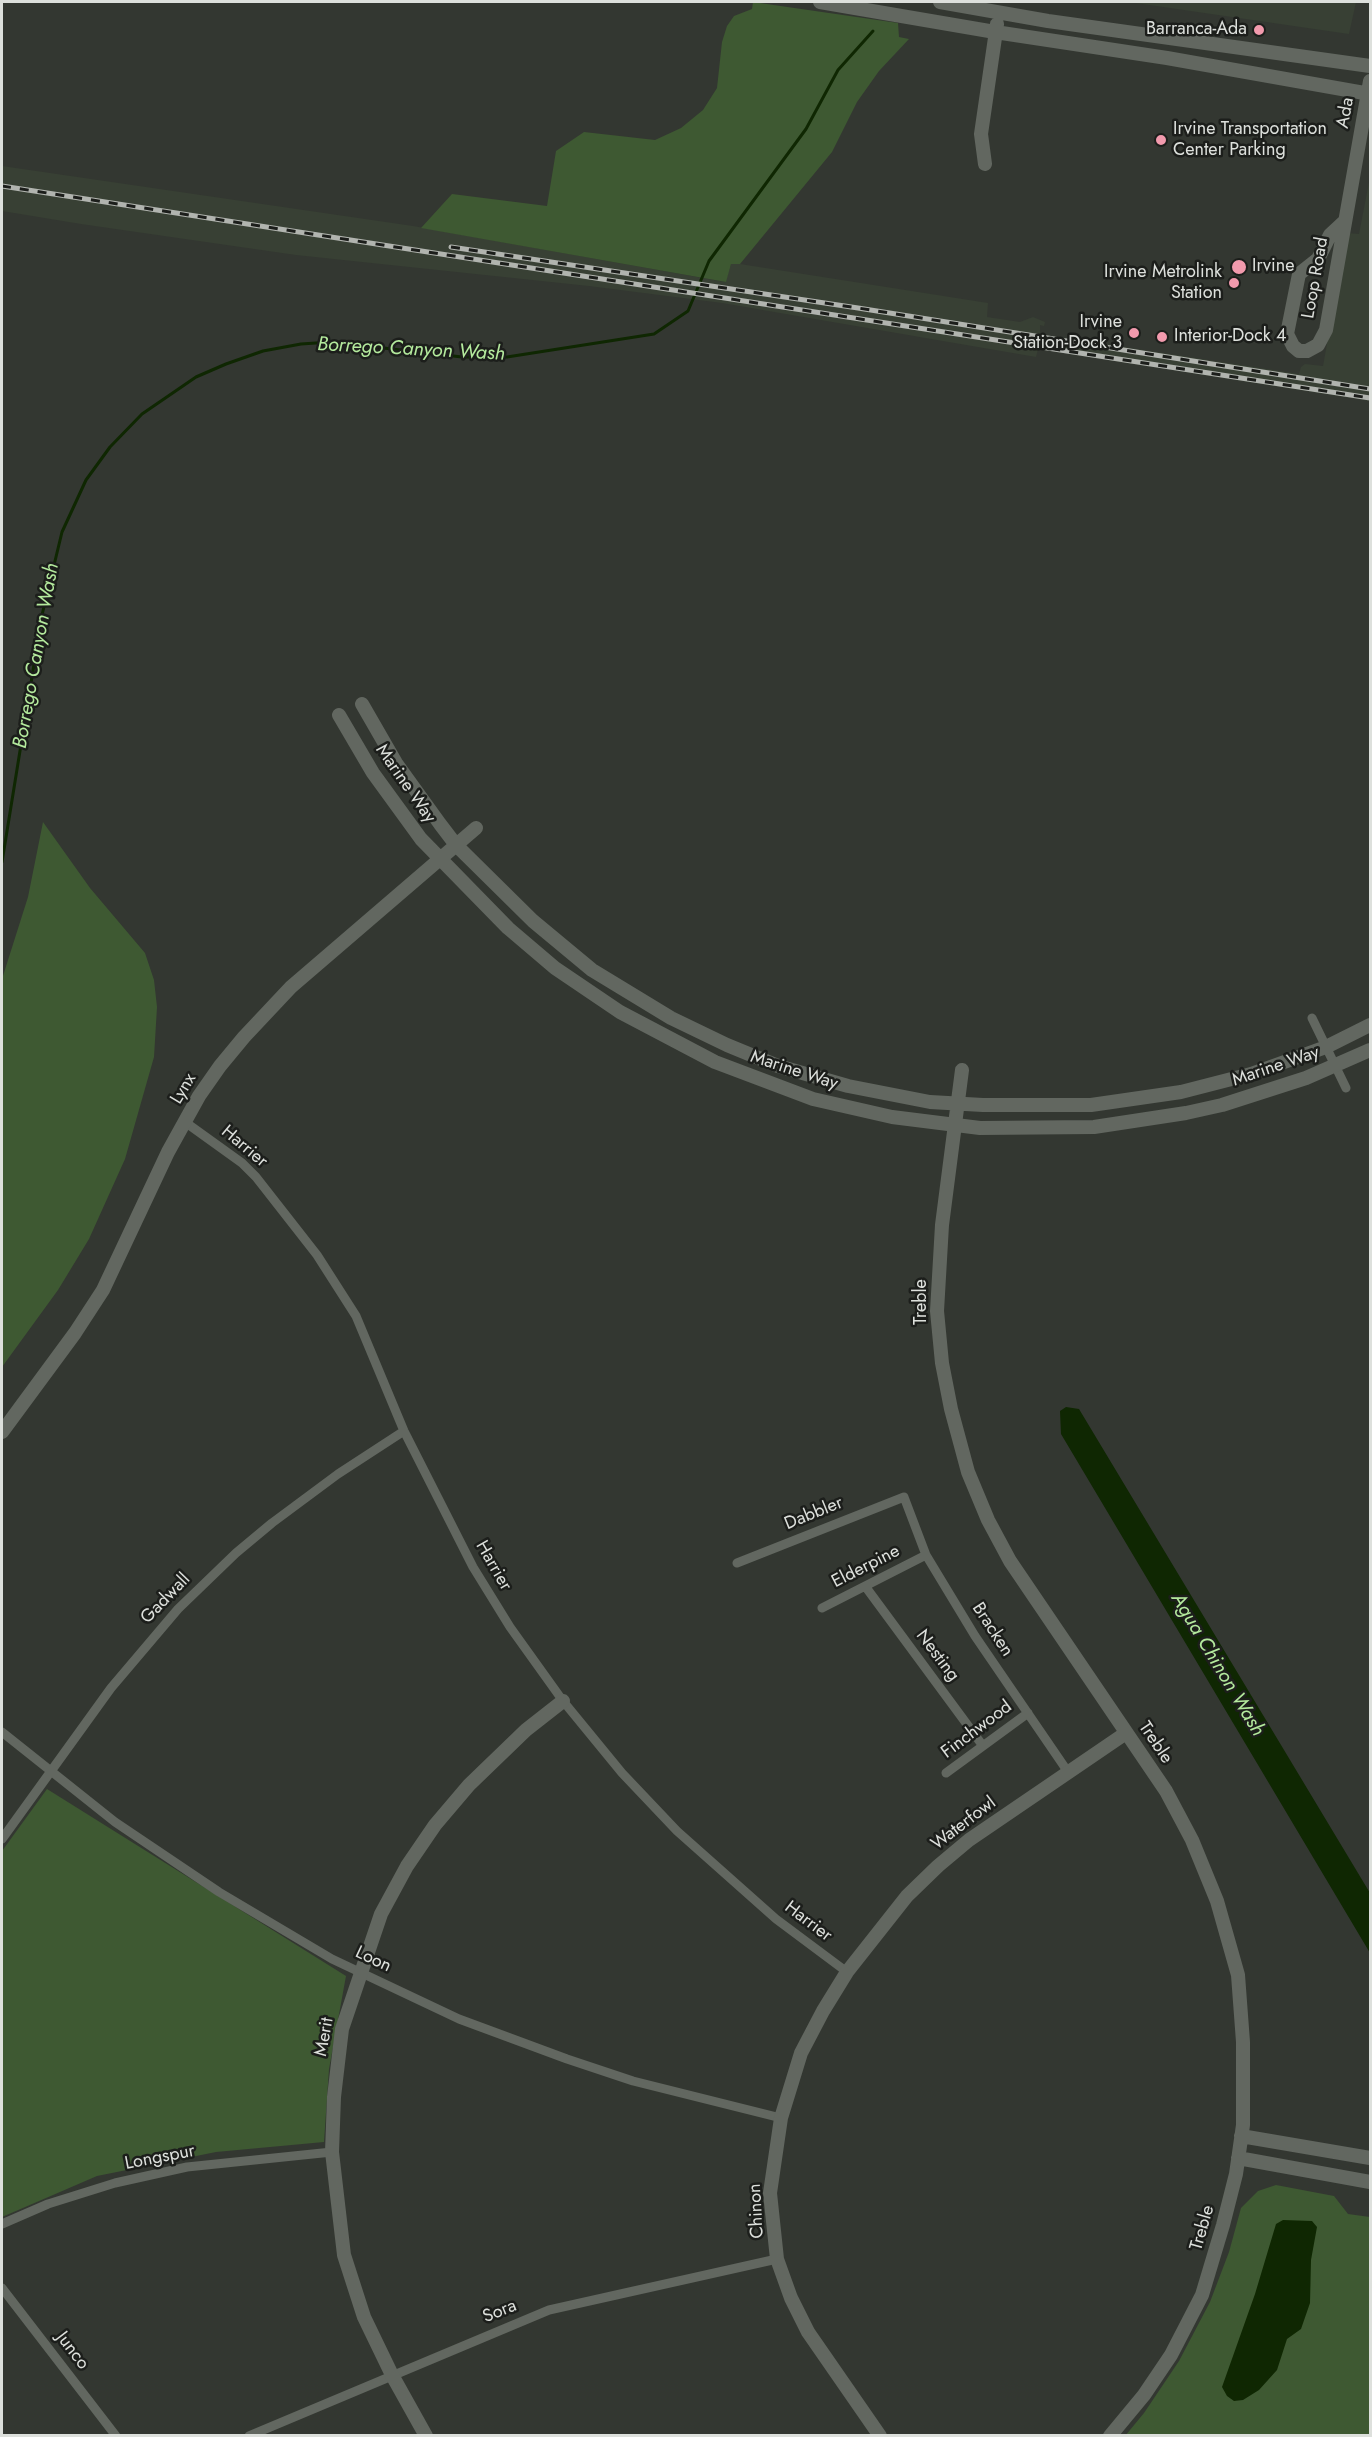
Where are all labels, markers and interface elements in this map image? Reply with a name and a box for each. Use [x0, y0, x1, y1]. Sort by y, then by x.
place label: Barranca-Ada [1146, 19, 1247, 41]
marker: Barranca-Ada [1252, 23, 1266, 37]
street label: Ada [1333, 96, 1359, 130]
place label: Irvine Transportation Center Parking [1173, 119, 1327, 162]
marker: Irvine Transportation Center Parking [1154, 133, 1168, 147]
street label: Loop Road [1298, 236, 1334, 320]
place label: Irvine [1252, 256, 1294, 278]
marker: Irvine [1230, 258, 1248, 276]
place label: Irvine Metrolink Station [1104, 262, 1222, 304]
marker: Irvine Metrolink Station [1227, 276, 1241, 290]
place label: Irvine Station-Dock 3 [1013, 312, 1122, 354]
marker: Irvine Station-Dock 3 [1127, 326, 1141, 340]
place label: Interior-Dock 4 [1174, 326, 1287, 348]
marker: Interior-Dock 4 [1155, 330, 1169, 344]
water label: Borrego Canyon Wash [317, 333, 505, 367]
water label: Borrego Canyon Wash [9, 561, 65, 751]
street label: Marine Way [370, 741, 440, 827]
street label: Marine Way [1230, 1042, 1322, 1092]
street label: Marine Way [748, 1047, 840, 1095]
street label: Lynx [166, 1070, 202, 1108]
street label: Harrier [216, 1121, 272, 1173]
street label: Treble [911, 1279, 933, 1325]
street label: Dabbler [782, 1493, 846, 1535]
street label: Harrier [470, 1537, 516, 1595]
street label: Elderpine [828, 1541, 904, 1593]
street label: Gadwall [137, 1569, 195, 1629]
water label: Agua Chinon Wash [1165, 1589, 1269, 1741]
street label: Bracken [967, 1599, 1017, 1661]
street label: Nesting [911, 1626, 963, 1686]
street label: Finchwood [937, 1696, 1017, 1764]
street label: Treble [1133, 1718, 1177, 1768]
street label: Waterfowl [927, 1793, 1001, 1855]
street label: Harrier [780, 1897, 836, 1947]
street label: Loon [352, 1942, 394, 1978]
street label: Merit [311, 2016, 339, 2058]
street label: Longspur [123, 2141, 197, 2175]
street label: Chinon [745, 2183, 769, 2239]
street label: Treble [1186, 2203, 1220, 2253]
street label: Sora [480, 2296, 520, 2328]
street label: Junco [51, 2328, 93, 2374]

